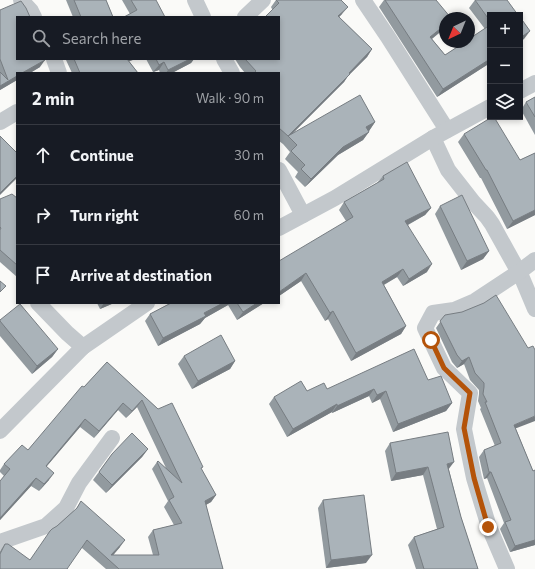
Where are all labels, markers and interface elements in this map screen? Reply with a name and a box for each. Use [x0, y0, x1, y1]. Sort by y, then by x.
north arrow [439, 12, 475, 48]
map controls [487, 12, 523, 120]
button: + [487, 12, 523, 48]
search box [16, 16, 280, 60]
icon: search [30, 27, 52, 49]
text: Search here [62, 29, 141, 47]
button: − [487, 48, 523, 84]
button: layers [487, 84, 523, 120]
text: 2 min [32, 88, 74, 109]
text: Walk · 90 m [196, 90, 264, 106]
icon: ahead [32, 144, 54, 166]
text: Continue [70, 146, 134, 164]
text: 30 m [234, 147, 264, 163]
icon: right [32, 204, 54, 226]
text: Turn right [70, 206, 139, 224]
text: 60 m [234, 207, 264, 223]
icon: arrive [32, 264, 54, 286]
text: Arrive at destination [70, 266, 212, 284]
route start [422, 331, 440, 349]
route end [479, 518, 497, 536]

